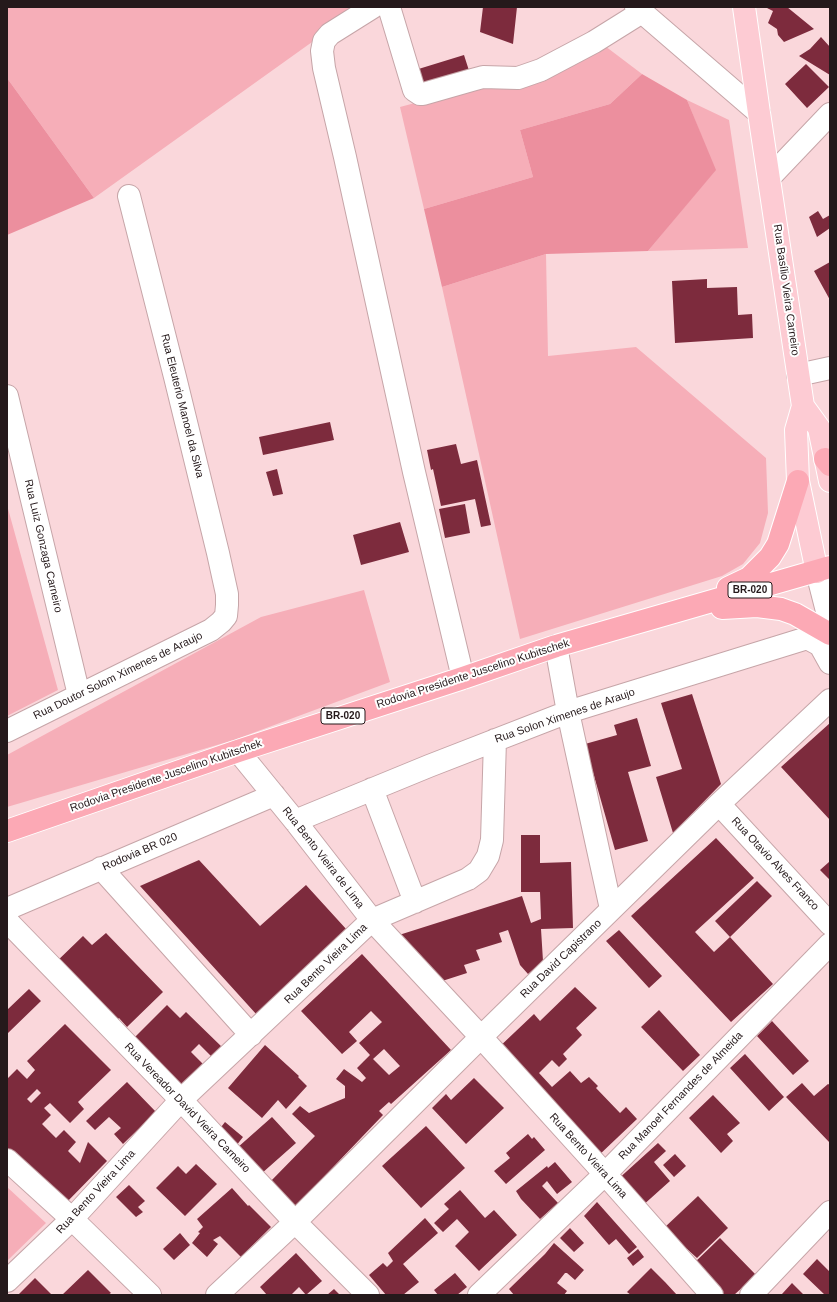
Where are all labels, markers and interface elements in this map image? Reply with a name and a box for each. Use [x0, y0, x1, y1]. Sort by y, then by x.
street label: Rua Basílio Vieira Carneiro [770, 223, 802, 357]
street label: Rua Eleuterio Manoel da Silva [158, 333, 206, 479]
street label: Rua Luiz Gonzaga Carneiro [21, 478, 65, 614]
road number: BR-020 [728, 582, 772, 598]
street label: Rua Doutor Solom Ximenes de Araujo [31, 629, 205, 723]
street label: Rodovia Presidente Juscelino Kubitschek [375, 637, 571, 711]
street label: Rua Solon Ximenes de Araujo [493, 686, 637, 746]
road number: BR-020 [321, 708, 365, 724]
street label: Rodovia Presidente Juscelino Kubitschek [68, 737, 264, 815]
street label: Rua Bento Vieira de Lima [279, 805, 367, 911]
street label: Rua Otavio Alves Franco [728, 815, 822, 913]
street label: Rodovia BR 020 [101, 830, 179, 874]
street label: Rua David Capistrano [518, 917, 604, 1001]
street label: Rua Bento Vieira Lima [282, 921, 370, 1007]
street label: Rua Manoel Fernandes de Almeida [616, 1029, 746, 1163]
street label: Rua Vereador David Vieira Carneiro [121, 1040, 253, 1176]
street label: Rua Bento Vieira Lima [546, 1111, 630, 1201]
street label: Rua Bento Vieira Lima [54, 1147, 138, 1237]

